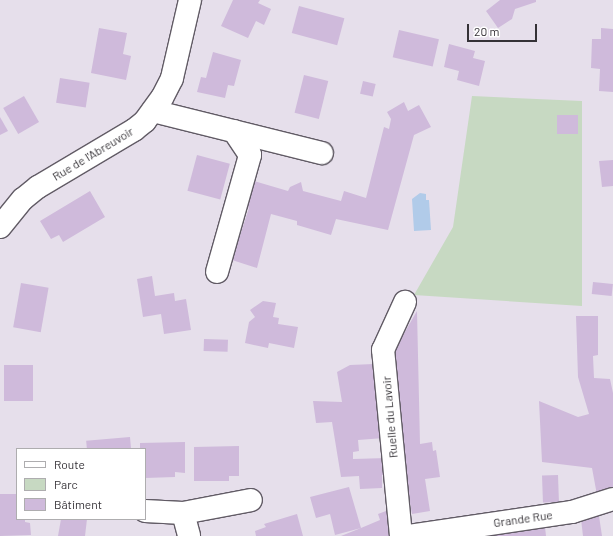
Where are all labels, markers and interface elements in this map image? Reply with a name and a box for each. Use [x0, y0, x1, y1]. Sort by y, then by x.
scale bar [469, 16, 539, 42]
text: 20 m [474, 24, 500, 38]
street label: Rue de l'Abreuvoir [50, 124, 136, 184]
street label: Ruelle du Lavoir [379, 375, 401, 459]
legend [16, 448, 146, 520]
text: Route [54, 457, 85, 471]
text: Parc [54, 477, 78, 491]
text: Bâtiment [54, 497, 102, 511]
street label: Grande Rue [492, 508, 554, 530]

